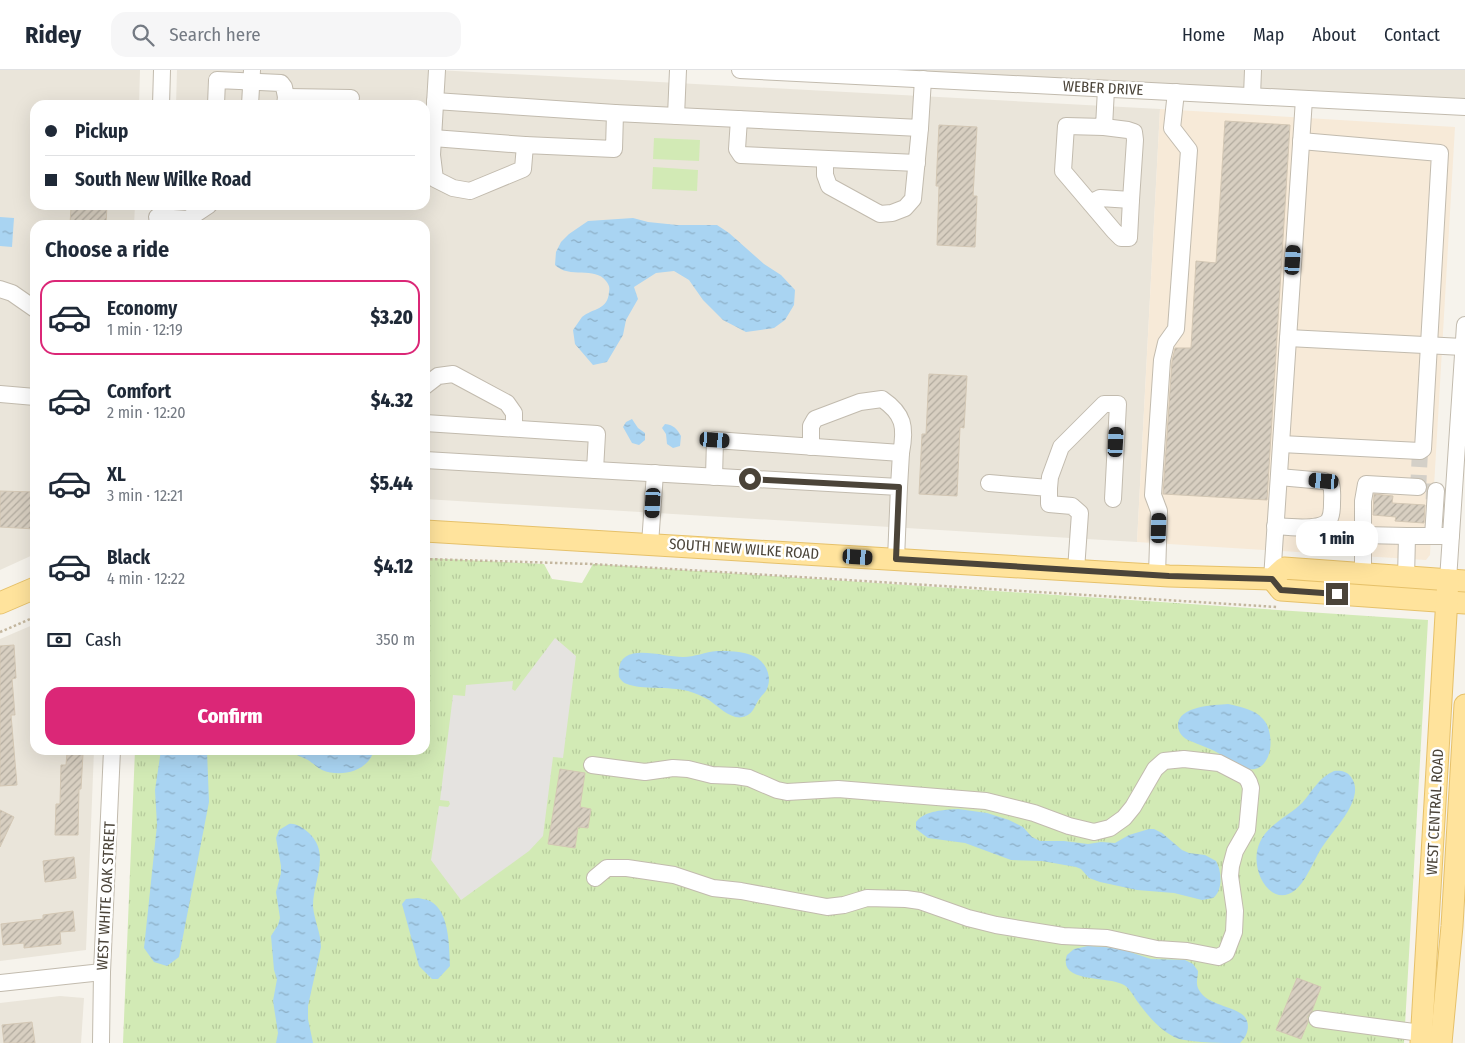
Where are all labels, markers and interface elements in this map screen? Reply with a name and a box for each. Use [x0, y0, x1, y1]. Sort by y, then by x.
search box [111, 12, 461, 57]
text: Ridey [25, 21, 81, 49]
icon: search [129, 21, 157, 49]
text: Search here [169, 23, 261, 46]
text: Home [1182, 24, 1225, 46]
text: Map [1253, 24, 1284, 46]
text: About [1312, 24, 1356, 46]
text: Contact [1384, 24, 1440, 46]
street label: WEBER DRIVE [1062, 77, 1144, 99]
text: Pickup [75, 120, 128, 143]
text: South New Wilke Road [75, 168, 251, 191]
text: Choose a ride [45, 236, 169, 263]
car [1284, 245, 1301, 275]
icon: car [47, 295, 92, 340]
text: Economy [107, 297, 177, 320]
text: $3.20 [370, 306, 413, 329]
text: 1 min · 12:19 [107, 320, 183, 339]
icon: car [47, 378, 92, 423]
text: Comfort [107, 380, 171, 403]
text: $4.32 [371, 389, 413, 412]
text: 2 min · 12:20 [107, 403, 186, 422]
car [1107, 427, 1124, 457]
car [699, 431, 730, 449]
icon: car [47, 461, 92, 506]
text: XL [107, 463, 126, 486]
route start [739, 468, 761, 490]
text: $5.44 [370, 472, 413, 495]
car [1308, 472, 1339, 490]
text: 3 min · 12:21 [107, 486, 183, 505]
car [644, 488, 661, 518]
car [1150, 513, 1167, 543]
callout: 1 min [1296, 522, 1378, 556]
text: 1 min [1320, 529, 1354, 548]
street label: SOUTH NEW WILKE ROAD [668, 535, 820, 563]
icon: car [47, 544, 92, 589]
text: Black [107, 546, 150, 569]
car [842, 548, 873, 566]
text: $4.12 [374, 555, 413, 578]
text: 4 min · 12:22 [107, 569, 185, 588]
route end [1326, 583, 1348, 605]
icon: cash [45, 626, 73, 654]
text: Cash [85, 628, 122, 651]
text: 350 m [376, 630, 415, 649]
button: Confirm [45, 687, 415, 745]
street label: WEST CENTRAL ROAD [1423, 748, 1447, 876]
street label: WEST WHITE OAK STREET [93, 821, 119, 971]

